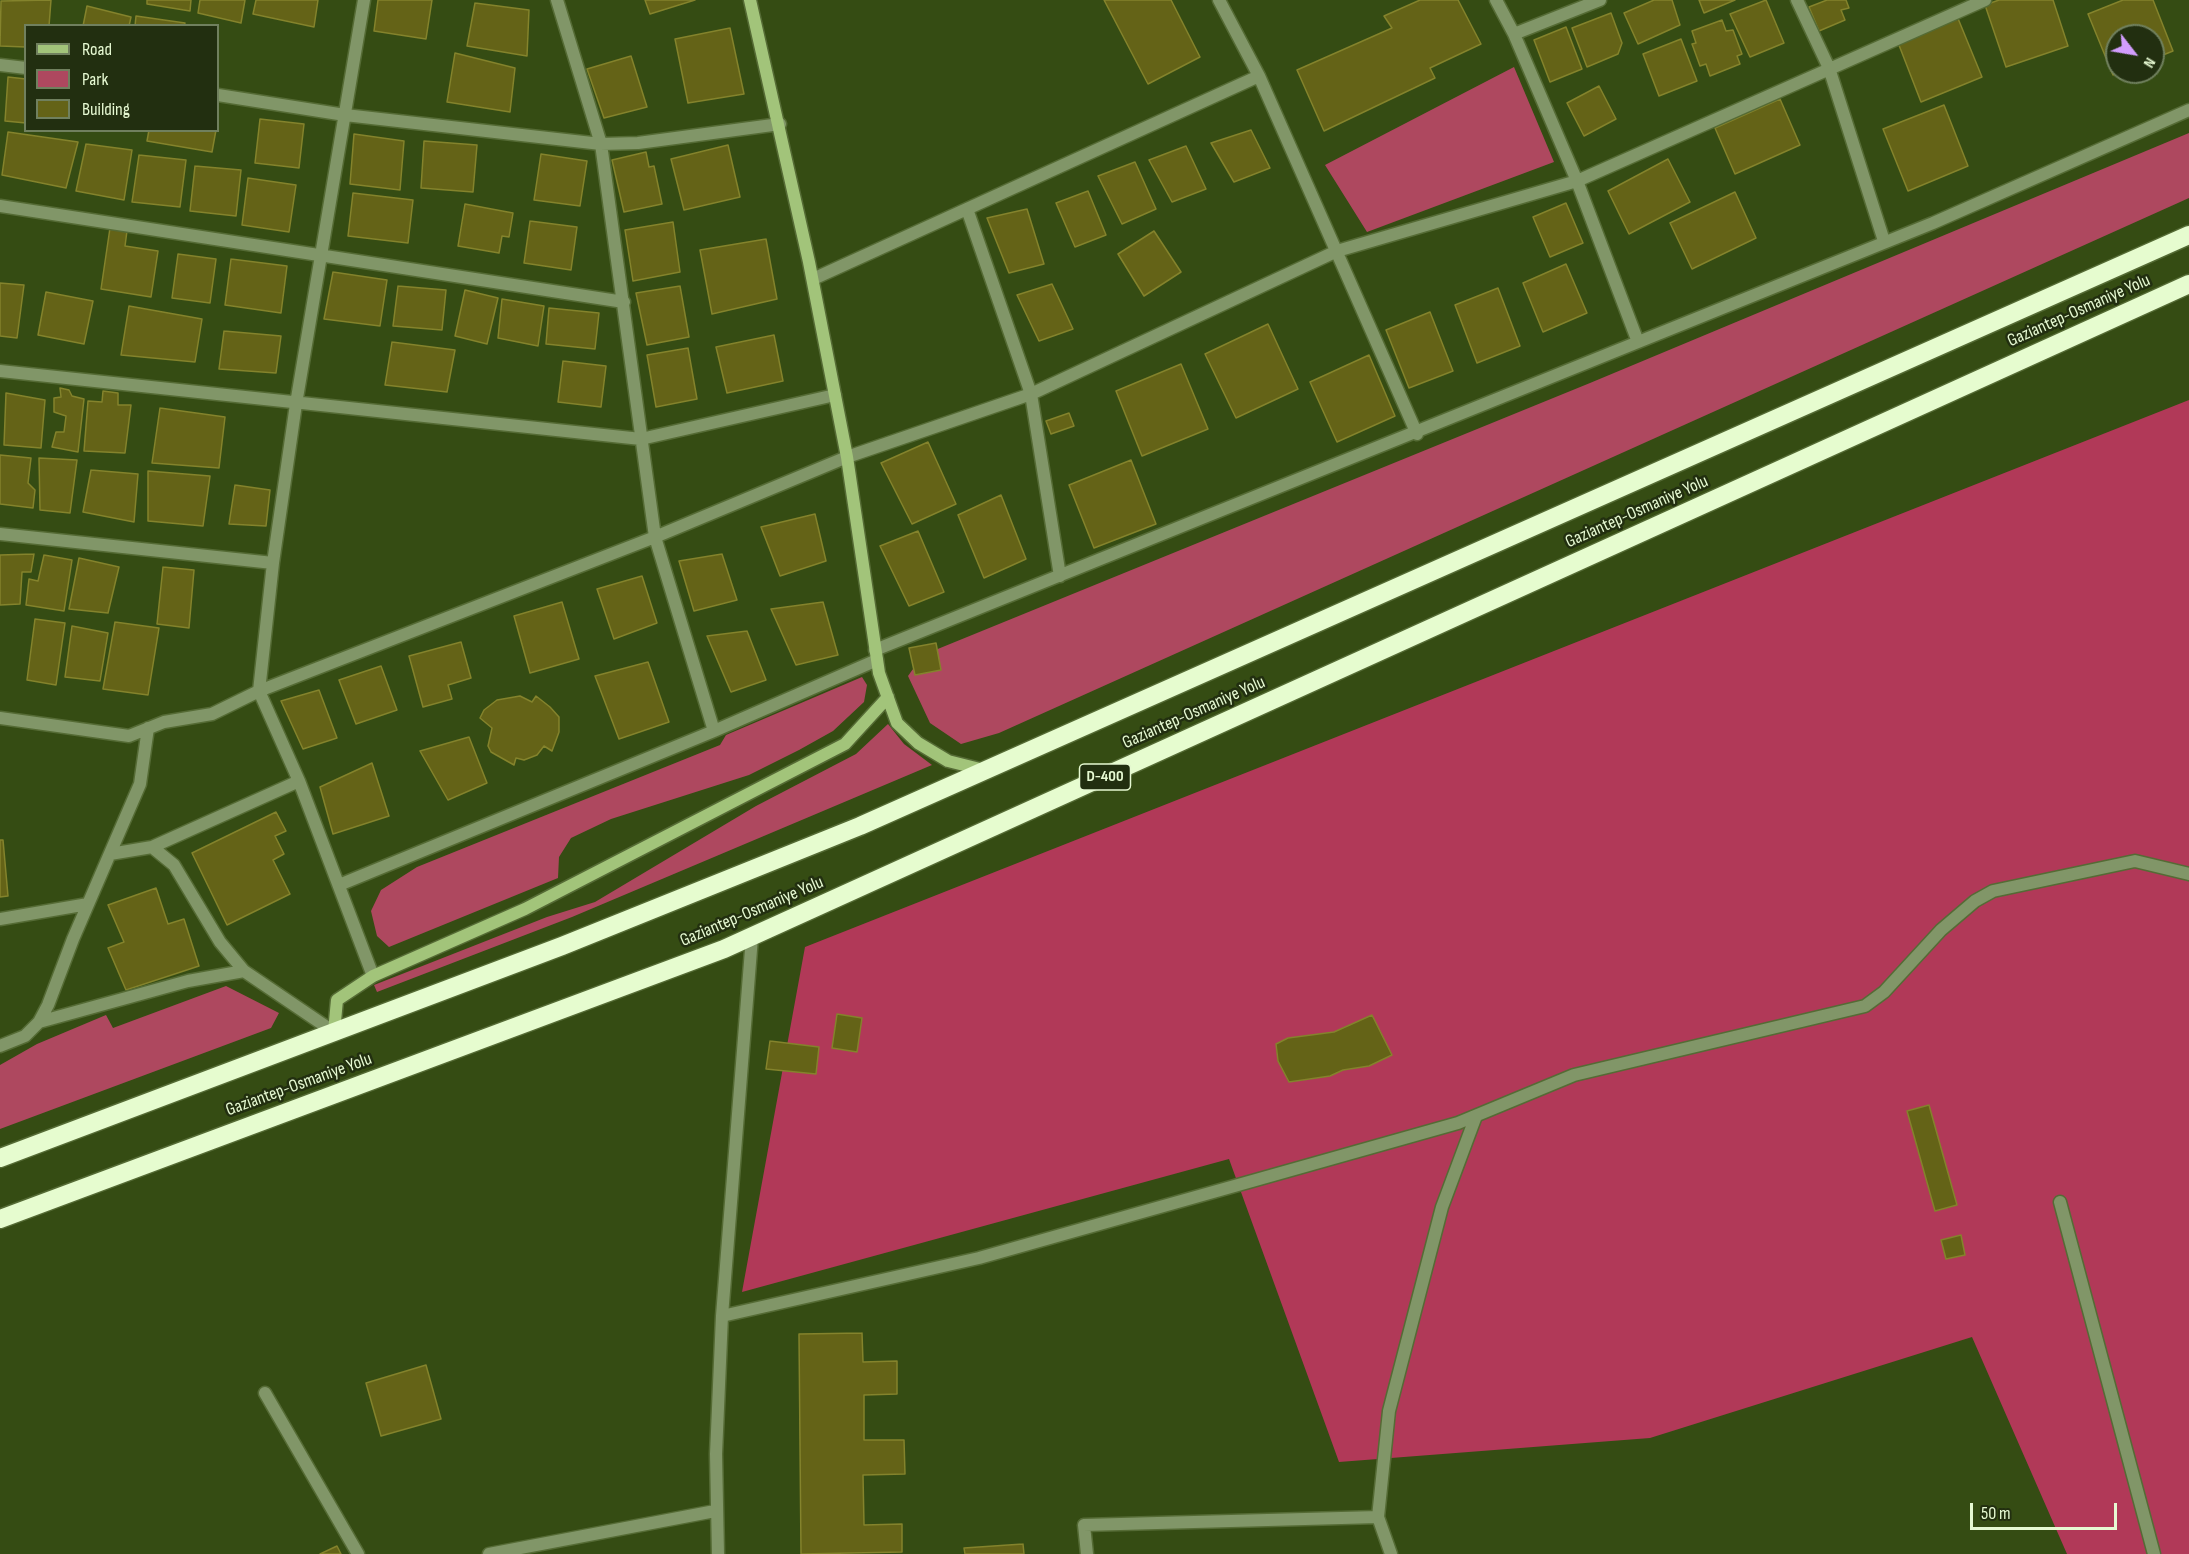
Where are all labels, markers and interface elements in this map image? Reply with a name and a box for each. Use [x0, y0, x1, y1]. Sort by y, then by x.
legend [24, 24, 219, 132]
north arrow [2105, 24, 2165, 84]
text: Road [82, 39, 112, 60]
text: N [2139, 54, 2159, 71]
text: Park [82, 69, 108, 90]
text: Building [82, 99, 130, 120]
street label: Gaziantep-Osmaniye Yolu [2004, 270, 2154, 352]
street label: Gaziantep-Osmaniye Yolu [1562, 471, 1712, 553]
street label: Gaziantep-Osmaniye Yolu [1119, 672, 1269, 754]
road number: D-400 [1080, 764, 1130, 790]
street label: Gaziantep-Osmaniye Yolu [677, 872, 827, 952]
street label: Gaziantep-Osmaniye Yolu [223, 1049, 375, 1121]
scale bar [1973, 1491, 2120, 1529]
text: 50 m [1981, 1503, 2011, 1524]

